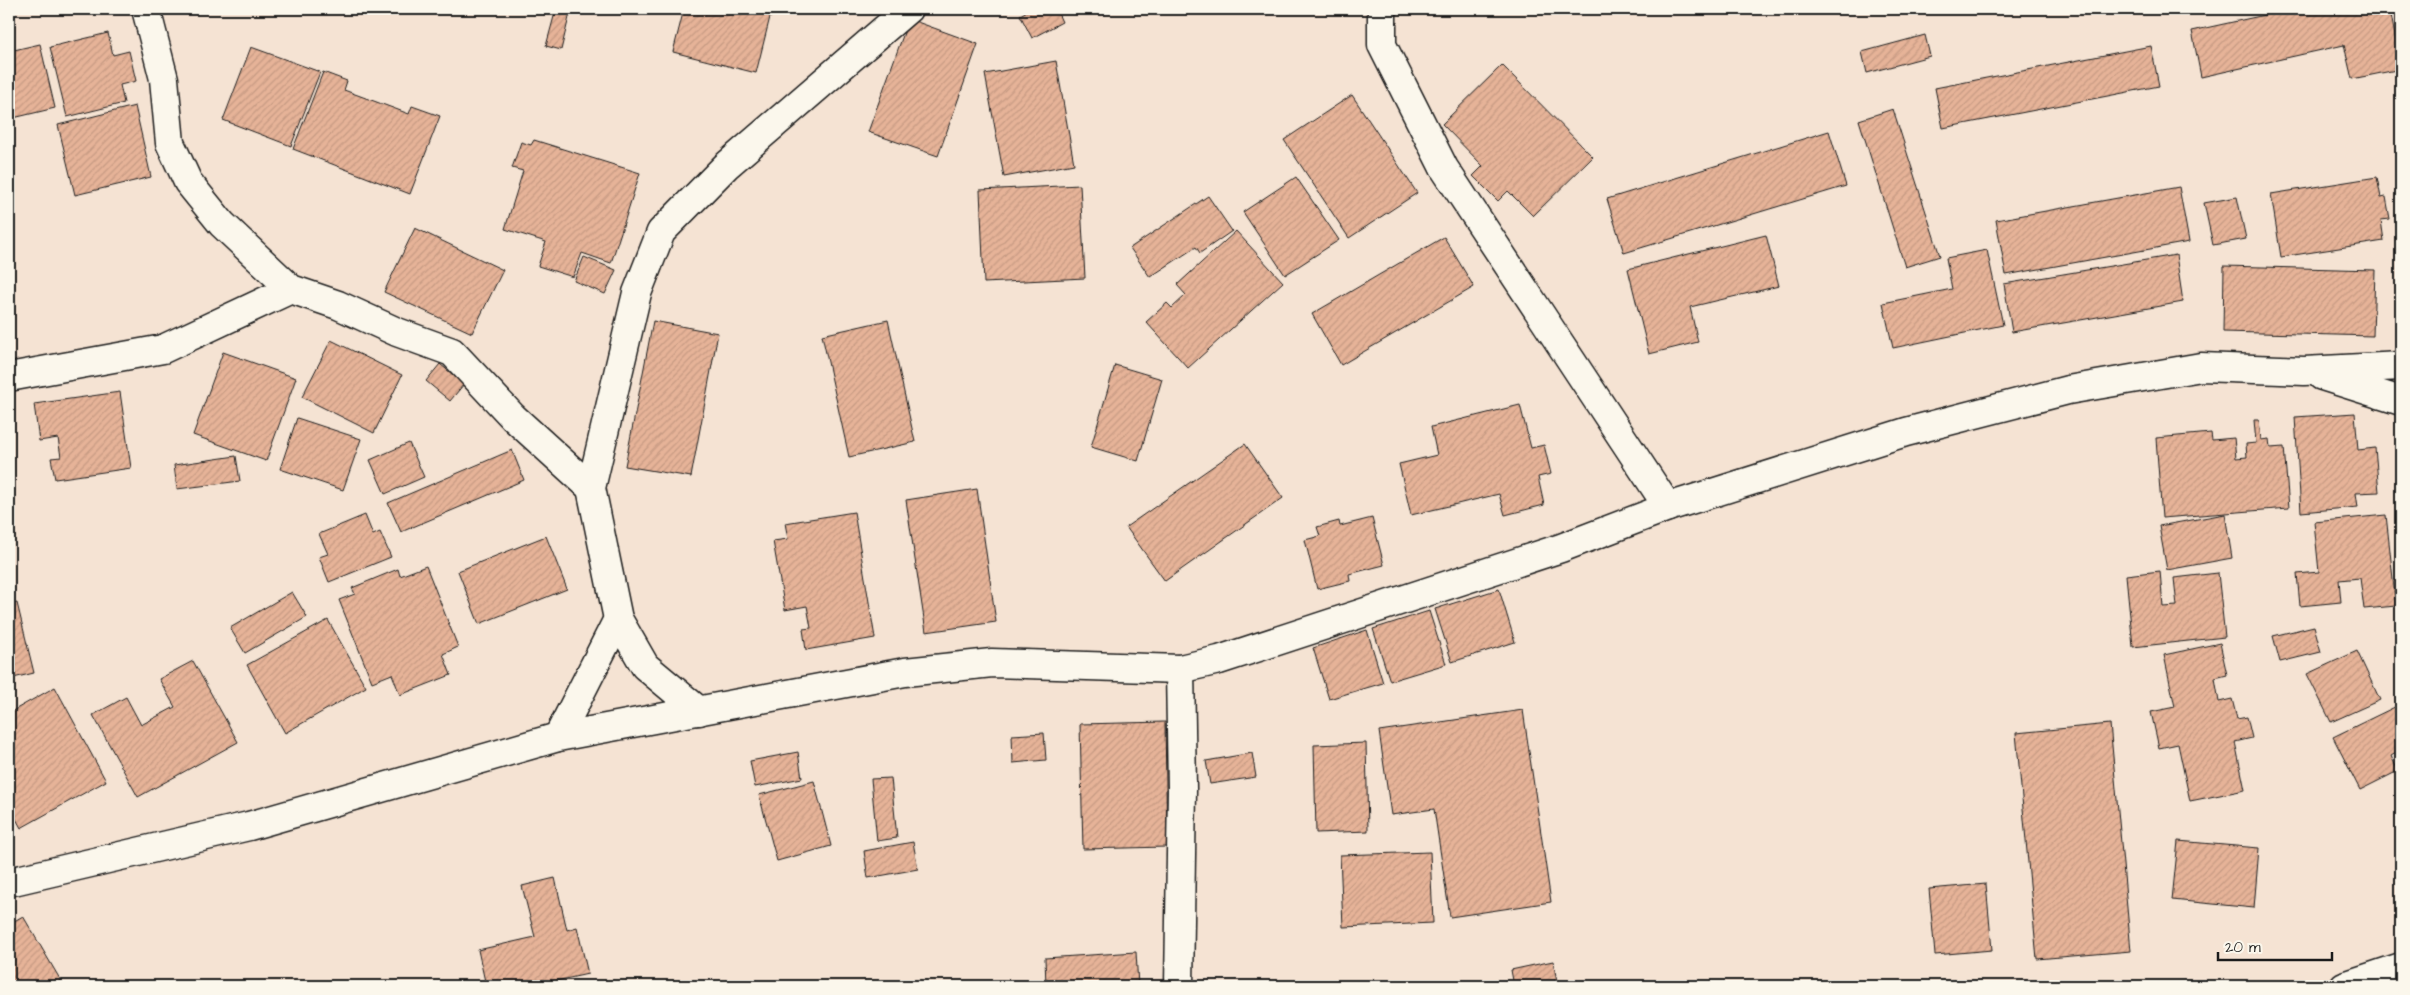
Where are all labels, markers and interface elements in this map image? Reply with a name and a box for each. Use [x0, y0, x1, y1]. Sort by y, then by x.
scale bar [2218, 930, 2331, 962]
text: 20 m [2225, 937, 2261, 958]

